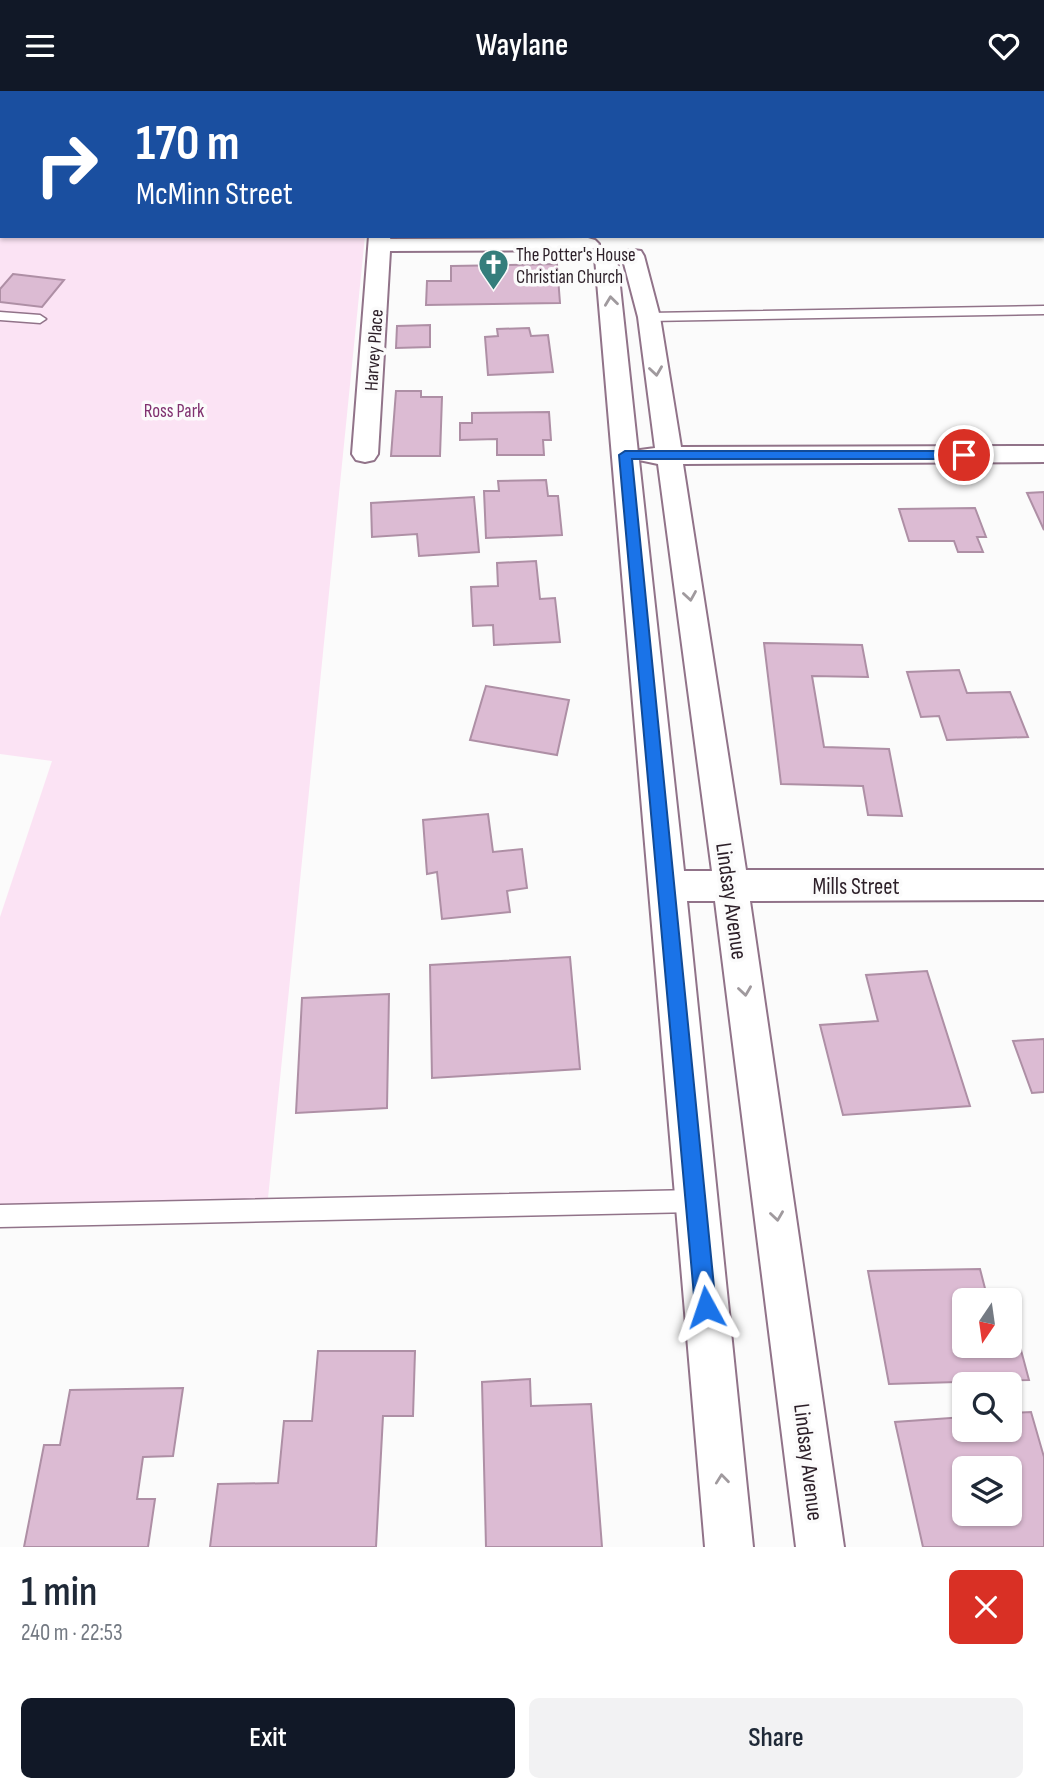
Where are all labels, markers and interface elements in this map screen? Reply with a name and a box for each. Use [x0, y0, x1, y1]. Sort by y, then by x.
text: Waylane [476, 26, 568, 65]
icon: menu [21, 27, 59, 65]
icon: heart [985, 27, 1023, 65]
text: 170 m [136, 115, 240, 174]
icon: right [21, 119, 112, 210]
text: McMinn Street [136, 175, 293, 214]
place label: The Potter's House Christian Church [516, 244, 636, 289]
church icon: The Potter's House Christian Church [476, 248, 510, 292]
one-way arrow [603, 296, 618, 307]
street label: Harvey Place [360, 309, 389, 392]
one-way arrow [649, 365, 664, 377]
park label: Ross Park [144, 400, 205, 423]
pin [934, 425, 994, 485]
icon: arrive [945, 436, 983, 474]
one-way arrow [682, 590, 697, 602]
street label: Lindsay Avenue [709, 841, 753, 961]
street label: Mills Street [813, 873, 899, 901]
one-way arrow [737, 985, 752, 997]
one-way arrow [770, 1211, 785, 1222]
position arrow [669, 1270, 743, 1344]
north arrow [952, 1288, 1022, 1358]
map controls [952, 1288, 1022, 1526]
button: search [952, 1372, 1022, 1442]
street label: Lindsay Avenue [787, 1402, 829, 1522]
button: layers [952, 1456, 1022, 1526]
one-way arrow [715, 1473, 730, 1484]
text: 1 min [21, 1567, 97, 1618]
button: close [949, 1570, 1023, 1644]
text: 240 m · 22:53 [21, 1619, 123, 1647]
button: Exit [21, 1698, 515, 1778]
button: Share [529, 1698, 1023, 1778]

